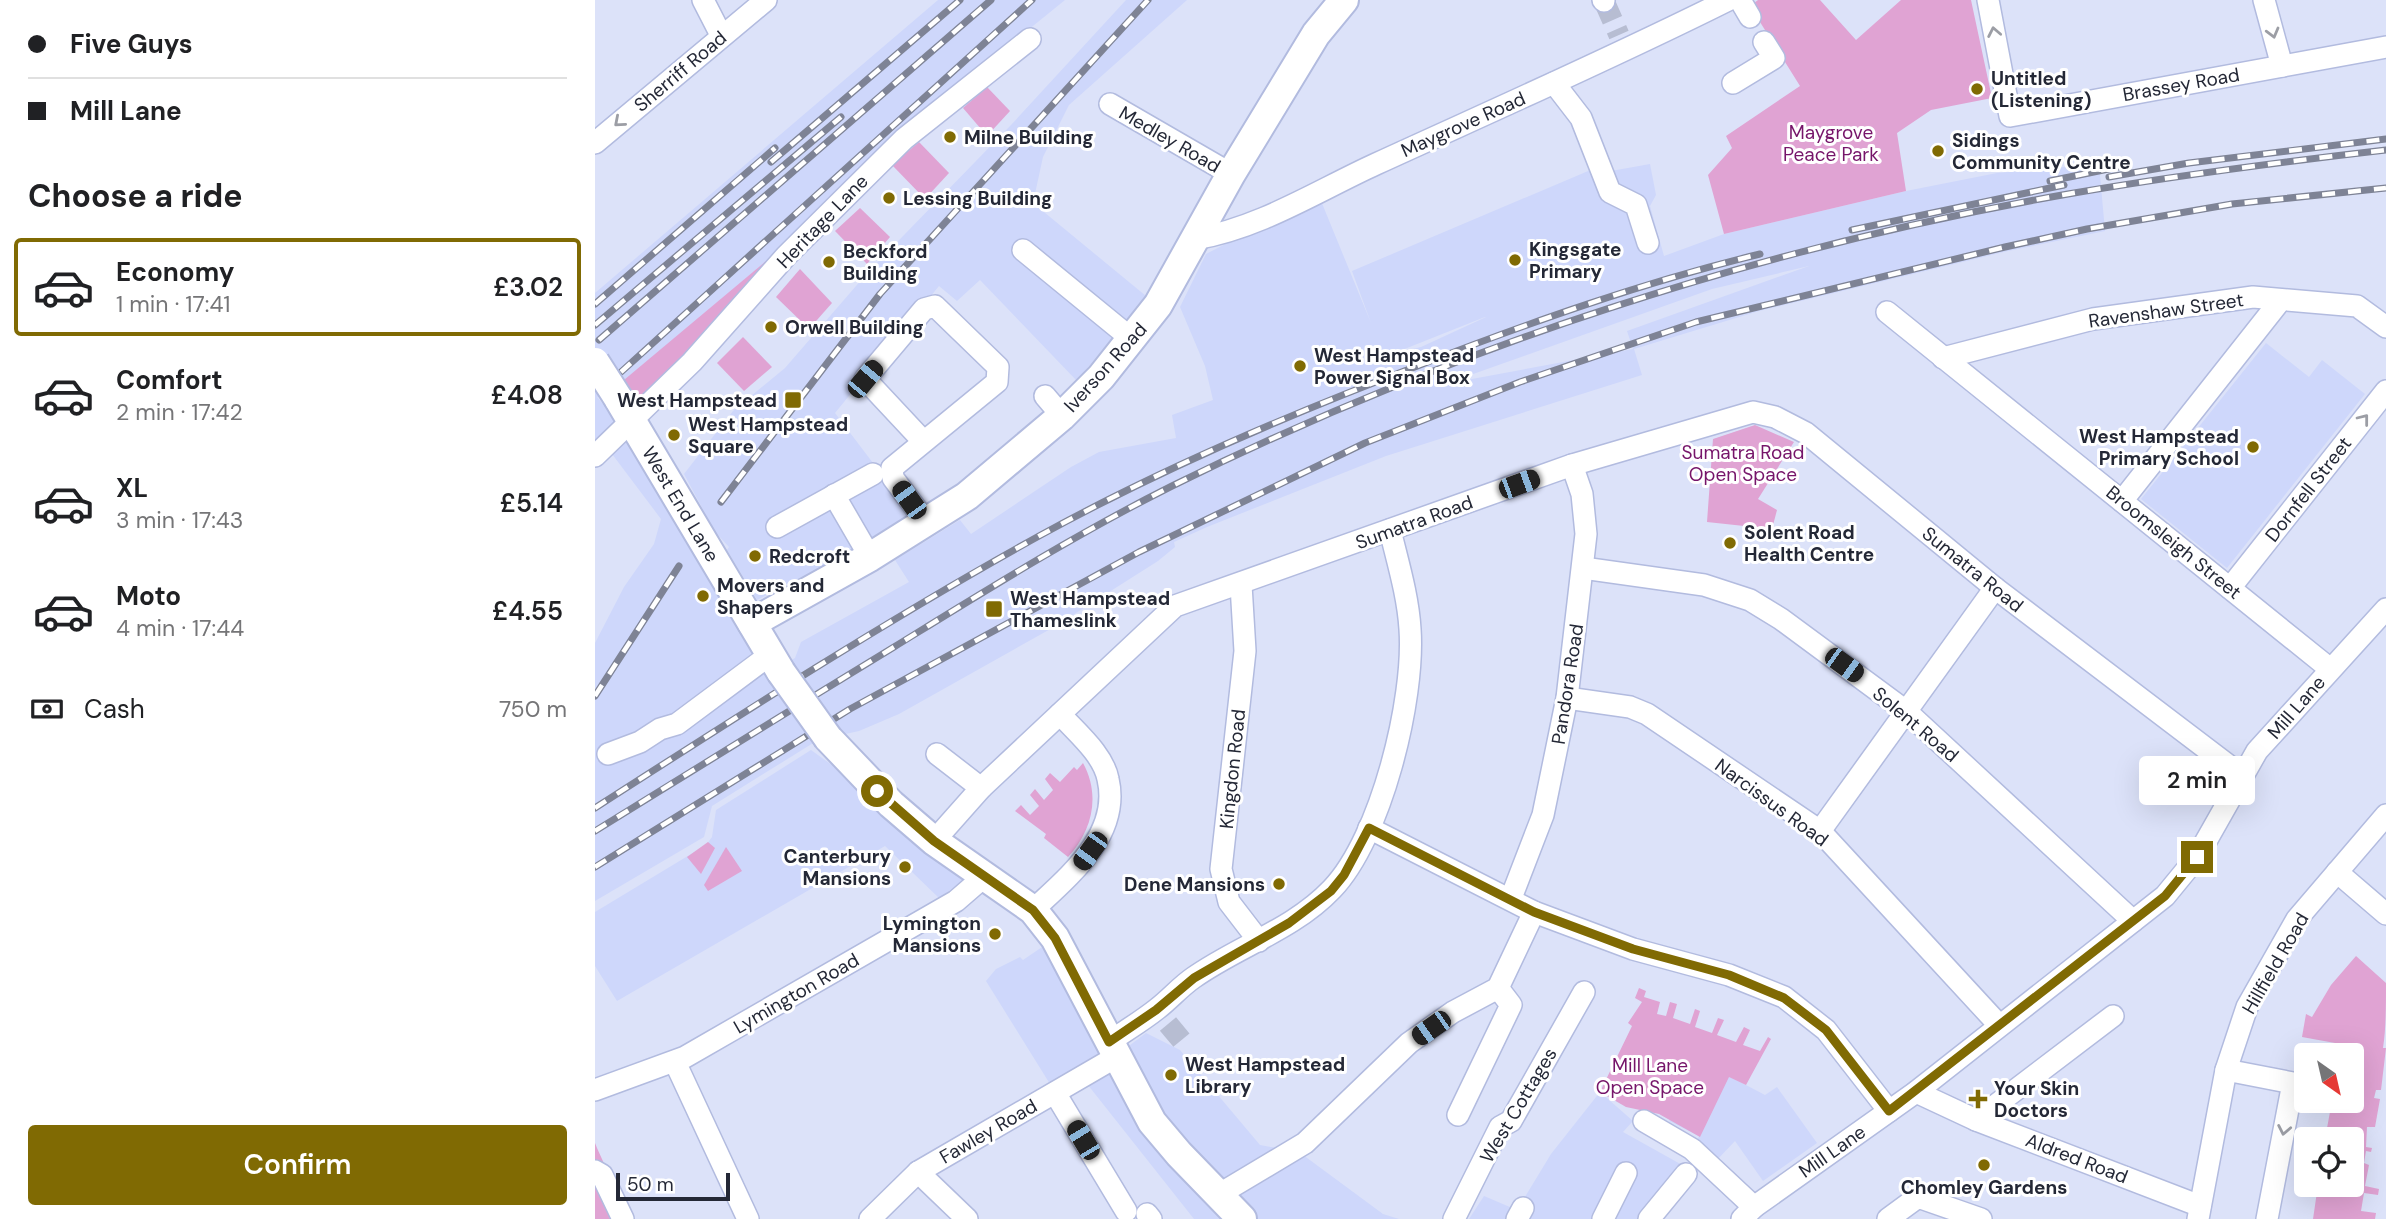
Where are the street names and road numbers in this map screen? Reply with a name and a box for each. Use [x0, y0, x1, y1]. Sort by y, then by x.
street label: Sherriff Road [629, 25, 732, 117]
street label: Brassey Road [2121, 62, 2241, 107]
street label: Maygrove Road [1397, 86, 1529, 163]
street label: Medley Road [1114, 100, 1225, 179]
street label: Heritage Lane [771, 169, 873, 274]
street label: Ravenshaw Street [2087, 287, 2245, 334]
street label: Iverson Road [1058, 317, 1152, 418]
street label: Dornfell Street [2260, 432, 2357, 547]
street label: West End Lane [636, 442, 725, 567]
street label: Broomsleigh Street [2101, 480, 2247, 605]
street label: Sumatra Road [1352, 490, 1476, 555]
street label: Sumatra Road [1917, 521, 2028, 618]
street label: Pandora Road [1546, 622, 1589, 746]
street label: Mill Lane [2262, 670, 2331, 744]
street label: Solent Road [1867, 681, 1964, 768]
street label: Kingdon Road [1214, 708, 1251, 830]
street label: Narcissus Road [1710, 753, 1833, 852]
street label: Hillfield Road [2236, 908, 2314, 1018]
street label: Lymington Road [729, 947, 864, 1040]
street label: West Cottages [1474, 1043, 1563, 1167]
street label: Fawley Road [935, 1093, 1042, 1169]
street label: Mill Lane [1794, 1119, 1871, 1183]
street label: Aldred Road [2022, 1128, 2131, 1189]

